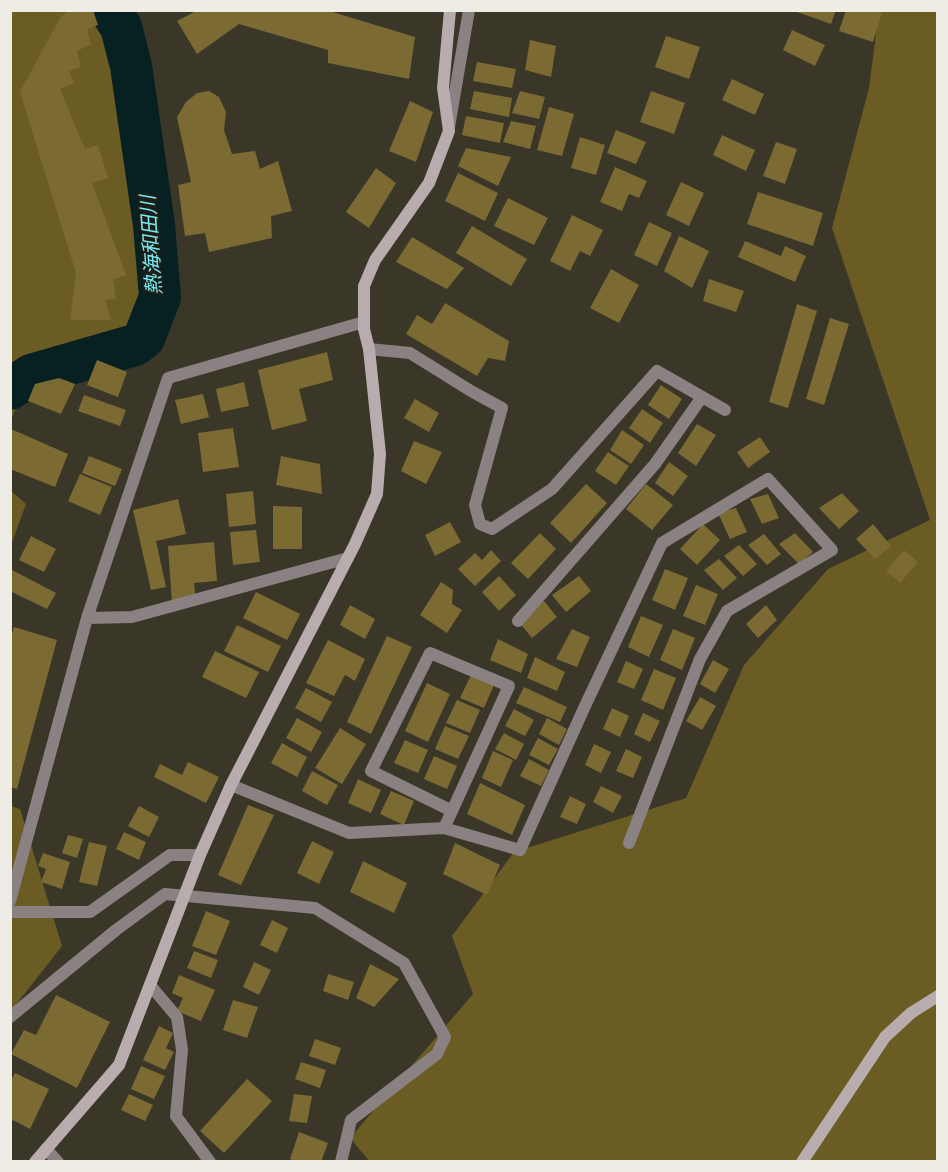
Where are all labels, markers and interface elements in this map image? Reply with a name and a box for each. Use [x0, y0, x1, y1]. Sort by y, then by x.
water label: 熱海和田川 [138, 194, 168, 296]

